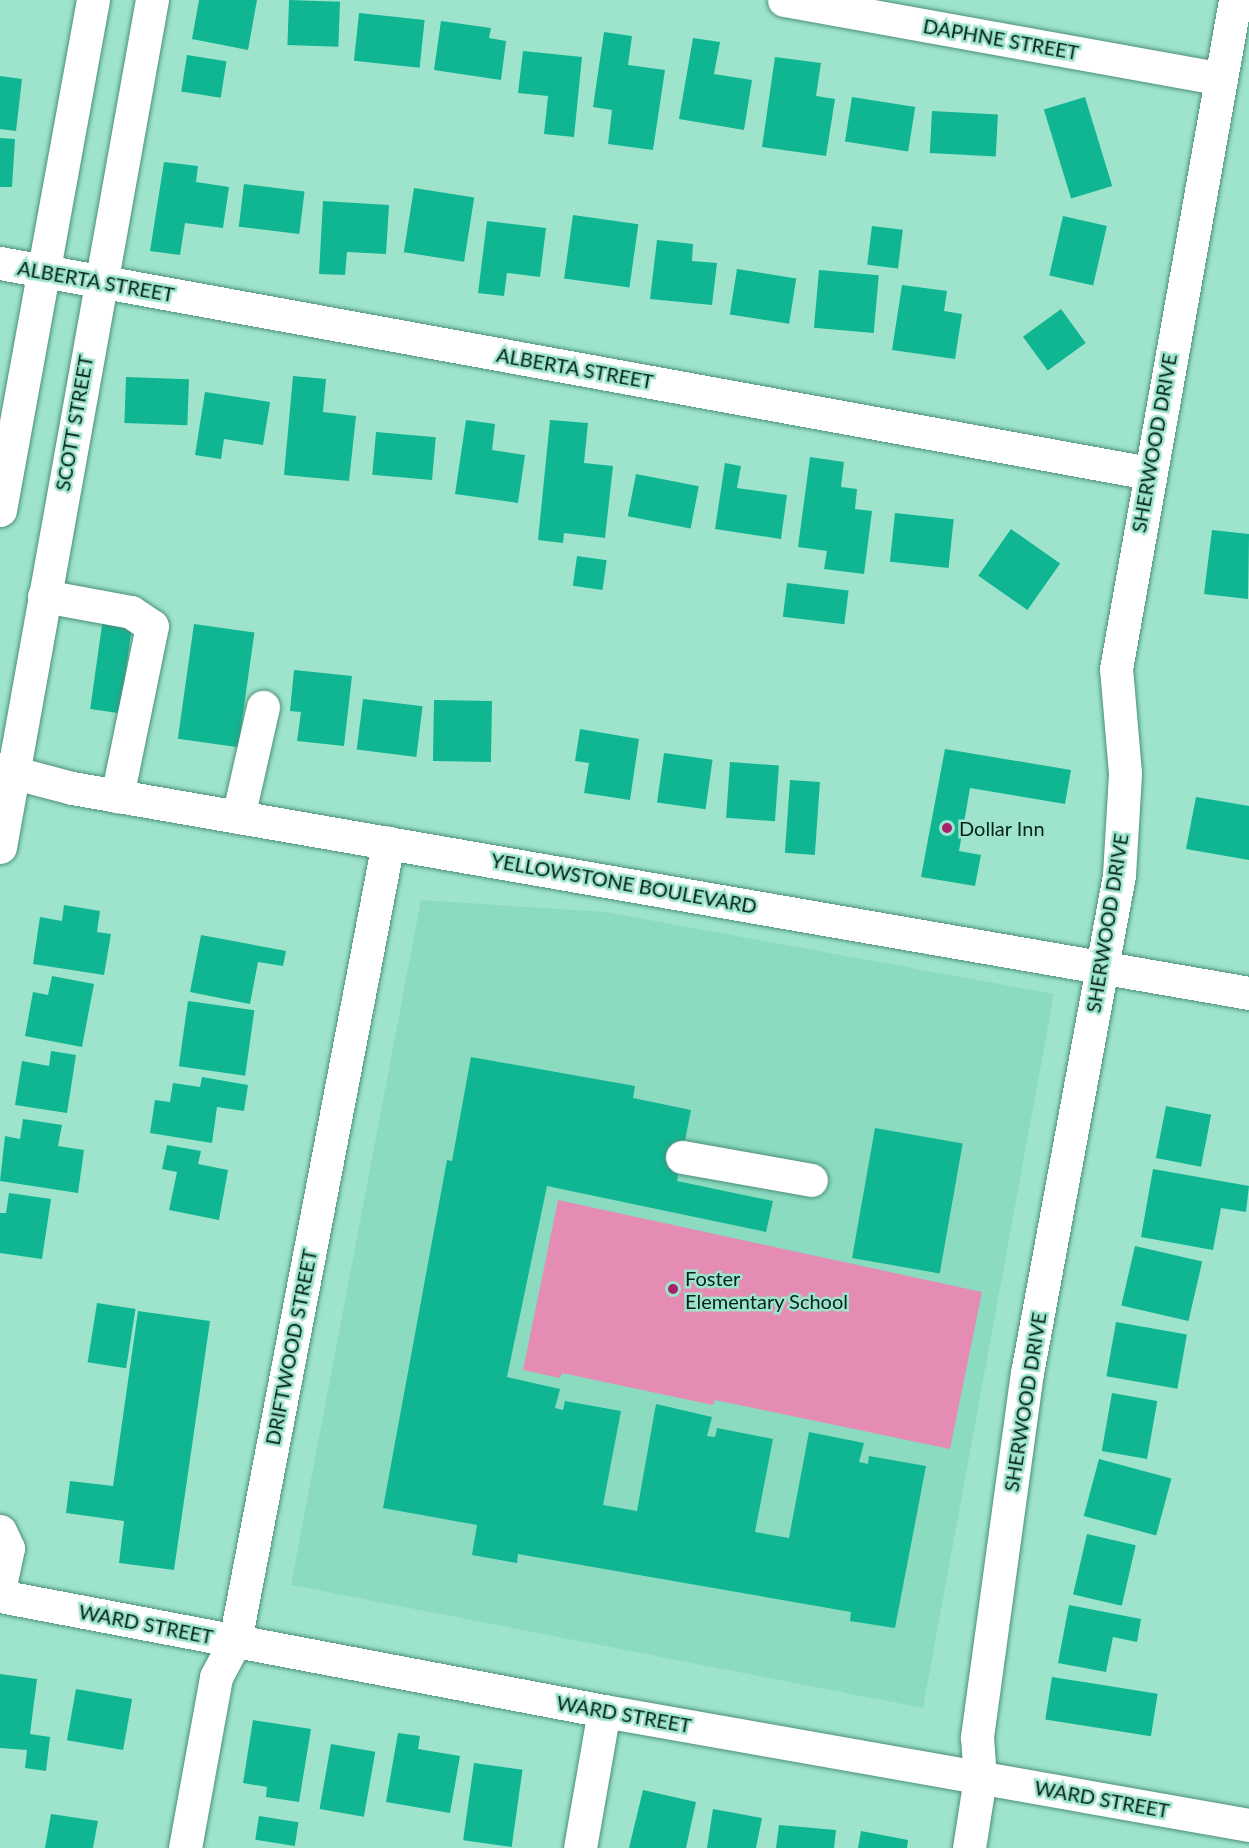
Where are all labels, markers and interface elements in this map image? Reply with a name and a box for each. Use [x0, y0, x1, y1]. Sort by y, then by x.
street label: DAPHNE STREET [921, 13, 1081, 65]
street label: ALBERTA STREET [15, 255, 177, 307]
street label: ALBERTA STREET [494, 342, 656, 394]
street label: SHERWOOD DRIVE [1126, 352, 1182, 534]
street label: SCOTT STREET [50, 353, 98, 493]
place label: Dollar Inn [959, 816, 1045, 840]
marker: Dollar Inn [940, 821, 954, 835]
street label: SHERWOOD DRIVE [1081, 832, 1133, 1014]
street label: YELLOWSTONE BOULEVARD [489, 848, 759, 918]
street label: DRIFTWOOD STREET [260, 1247, 322, 1447]
place label: Foster Elementary School [685, 1266, 848, 1313]
marker: Foster Elementary School [666, 1282, 680, 1296]
street label: SHERWOOD DRIVE [999, 1311, 1051, 1493]
street label: WARD STREET [77, 1599, 215, 1649]
street label: WARD STREET [555, 1690, 693, 1738]
street label: WARD STREET [1033, 1775, 1171, 1823]

